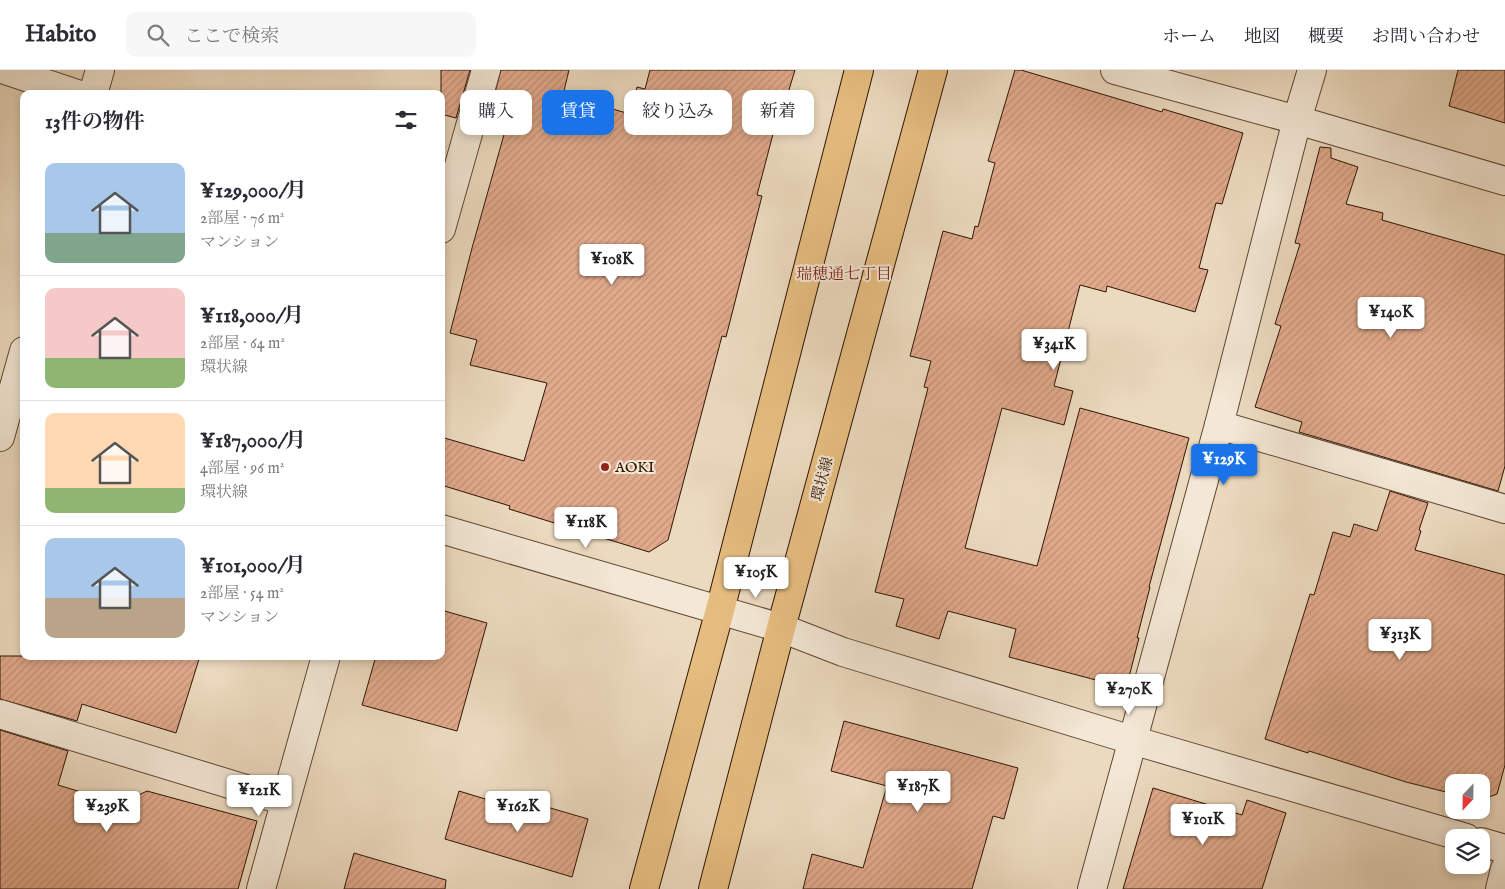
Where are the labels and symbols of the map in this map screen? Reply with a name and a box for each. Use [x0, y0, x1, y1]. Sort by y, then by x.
pin: ¥108K [577, 244, 647, 286]
district label: 瑞穂通七丁目 [796, 265, 892, 285]
pin: ¥140K [1356, 296, 1426, 339]
pin: ¥341K [1019, 328, 1089, 371]
pin: ¥129K [1189, 444, 1259, 486]
street label: 環状線 [807, 455, 837, 503]
place label: AOKI [614, 458, 655, 477]
marker: AOKI [599, 461, 611, 473]
pin: ¥118K [551, 506, 621, 549]
pin: ¥105K [721, 556, 791, 599]
pin: ¥313K [1365, 618, 1435, 661]
pin: ¥270K [1094, 674, 1164, 716]
pin: ¥187K [883, 770, 953, 813]
pin: ¥121K [224, 774, 294, 817]
north arrow [1445, 774, 1490, 819]
pin: ¥239K [72, 790, 142, 833]
pin: ¥162K [483, 790, 553, 833]
pin: ¥101K [1168, 804, 1238, 846]

